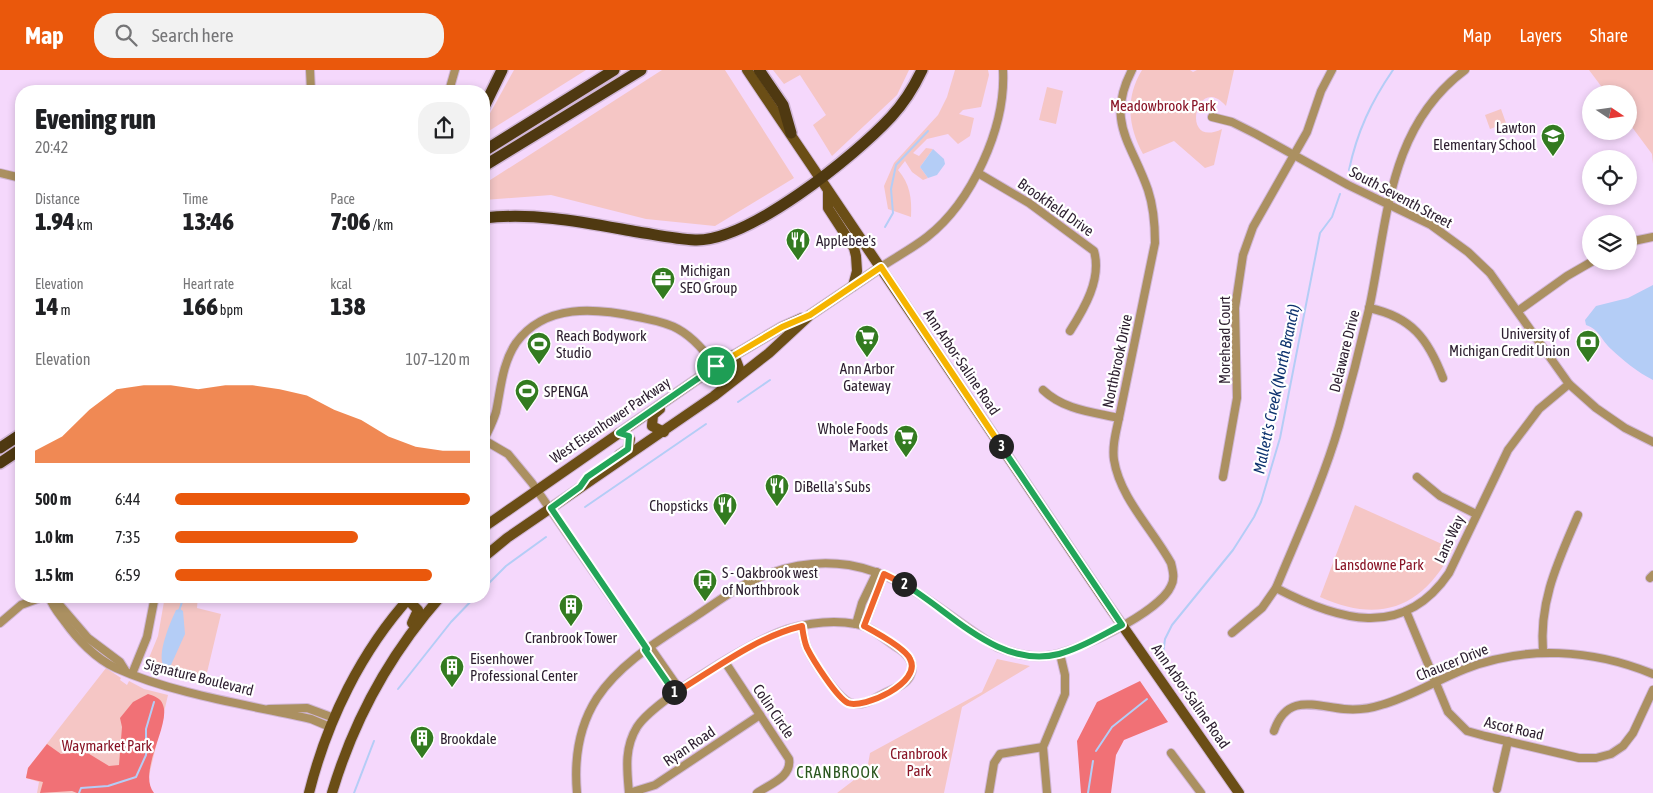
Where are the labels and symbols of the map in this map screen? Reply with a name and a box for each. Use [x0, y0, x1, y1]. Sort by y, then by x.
north arrow [1582, 85, 1638, 140]
park label: Meadowbrook Park [1110, 97, 1216, 114]
place label: Lawton Elementary School [1433, 119, 1536, 153]
school or university icon: Lawton Elementary School [1540, 123, 1566, 157]
street label: South Seventh Street [1347, 163, 1455, 231]
street label: Brookfield Drive [1015, 175, 1097, 240]
restaurant icon: Applebee's [785, 227, 811, 261]
place label: Applebee's [816, 232, 876, 249]
place label: Michigan SEO Group [680, 262, 737, 296]
office icon: Michigan SEO Group [650, 266, 676, 300]
street label: Morehead Court [1216, 296, 1233, 384]
water label: Mallett's Creek (North Branch) [1249, 303, 1304, 476]
street label: Ann Arbor-Saline Road [920, 306, 1004, 418]
street label: Delaware Drive [1326, 308, 1362, 394]
street label: Northbrook Drive [1099, 313, 1135, 409]
supermarket icon: Ann Arbor Gateway [854, 324, 880, 358]
place label: University of Michigan Credit Union [1449, 325, 1570, 359]
place label: Reach Bodywork Studio [556, 327, 647, 361]
bank icon: University of Michigan Credit Union [1575, 329, 1601, 363]
sports icon: Reach Bodywork Studio [526, 331, 552, 365]
pin [695, 345, 737, 387]
place label: Ann Arbor Gateway [840, 360, 895, 394]
street label: West Eisenhower Parkway [547, 373, 673, 467]
sports icon: SPENGA [514, 378, 540, 412]
place label: SPENGA [544, 383, 589, 400]
place label: Whole Foods Market [818, 420, 888, 454]
supermarket icon: Whole Foods Market [893, 424, 919, 458]
pin: 3 [988, 434, 1014, 458]
restaurant icon: DiBella's Subs [764, 473, 790, 507]
place label: DiBella's Subs [794, 478, 870, 495]
restaurant icon: Chopsticks [712, 492, 738, 526]
place label: Chopsticks [649, 497, 708, 514]
street label: Lans Way [1431, 512, 1467, 566]
park label: Lansdowne Park [1334, 556, 1424, 573]
place label: S - Oakbrook west of Northbrook [722, 564, 818, 598]
bus stop icon: S - Oakbrook west of Northbrook [692, 568, 718, 602]
pin: 2 [892, 572, 916, 596]
building icon: Cranbrook Tower [558, 593, 584, 627]
place label: Cranbrook Tower [525, 629, 618, 646]
street label: Chaucer Drive [1413, 640, 1491, 684]
street label: Ann Arbor-Saline Road [1149, 641, 1233, 751]
place label: Eisenhower Professional Center [470, 650, 578, 684]
building icon: Eisenhower Professional Center [439, 654, 465, 688]
street label: Signature Boulevard [143, 655, 255, 699]
pin: 1 [662, 680, 686, 704]
street label: Colin Circle [750, 681, 798, 741]
street label: Ascot Road [1483, 713, 1545, 743]
street label: Ryan Road [660, 723, 718, 769]
building icon: Brookdale [409, 725, 435, 759]
place label: Brookdale [440, 730, 497, 747]
park label: Waymarket Park [62, 737, 153, 754]
park label: Cranbrook Park [890, 745, 948, 779]
district label: CRANBROOK [796, 763, 880, 781]

